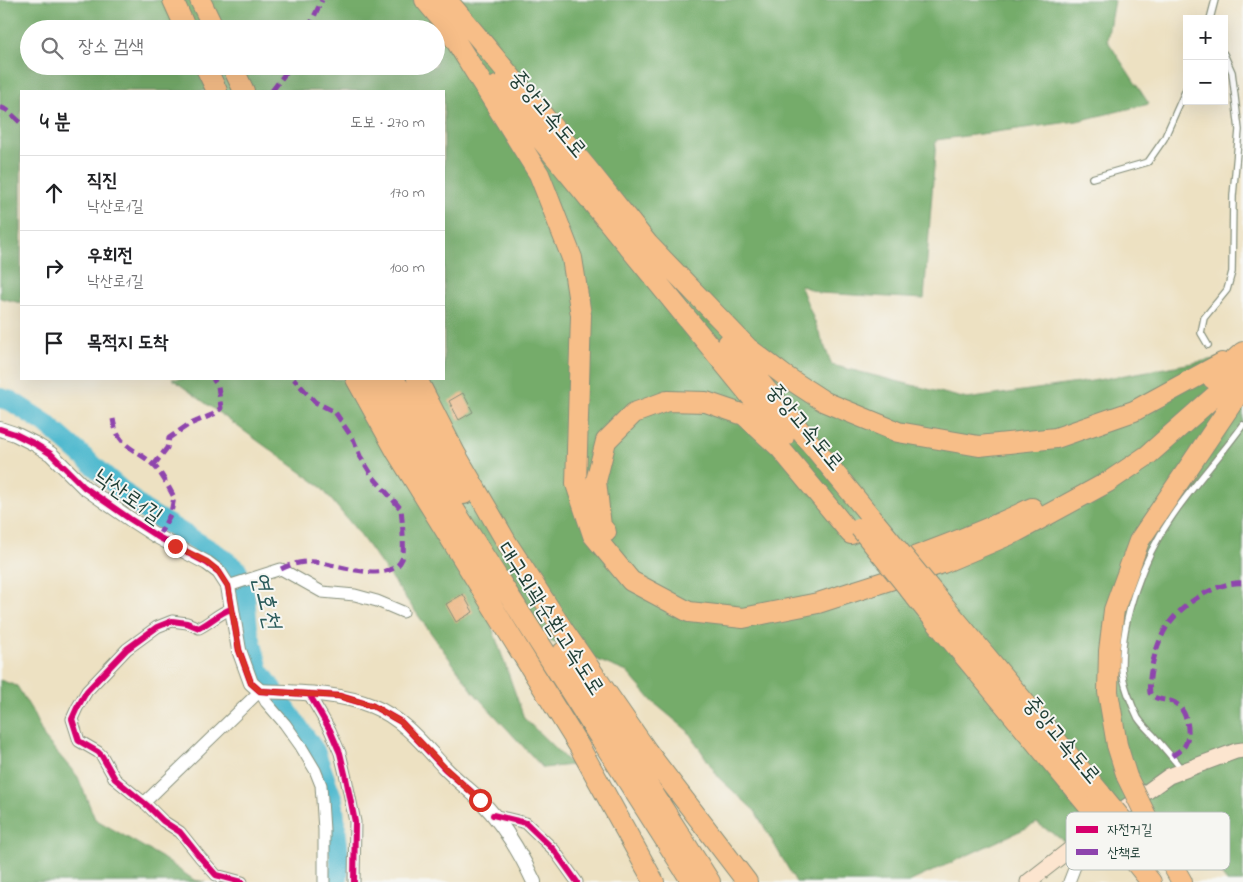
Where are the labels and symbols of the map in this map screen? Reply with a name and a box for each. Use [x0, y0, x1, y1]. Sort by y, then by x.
street label: 중앙고속도로 [500, 64, 593, 166]
street label: 중앙고속도로 [757, 377, 850, 479]
street label: 낙산로1길 [86, 462, 169, 533]
route end [164, 535, 187, 558]
street label: 대구외곽순환고속도로 [488, 537, 611, 703]
water label: 연호천 [241, 568, 289, 636]
street label: 중앙고속도로 [1014, 690, 1107, 792]
route start [469, 789, 492, 812]
legend [1066, 812, 1230, 870]
text: 자전거길 [1107, 820, 1153, 841]
text: 산책로 [1107, 843, 1141, 864]

